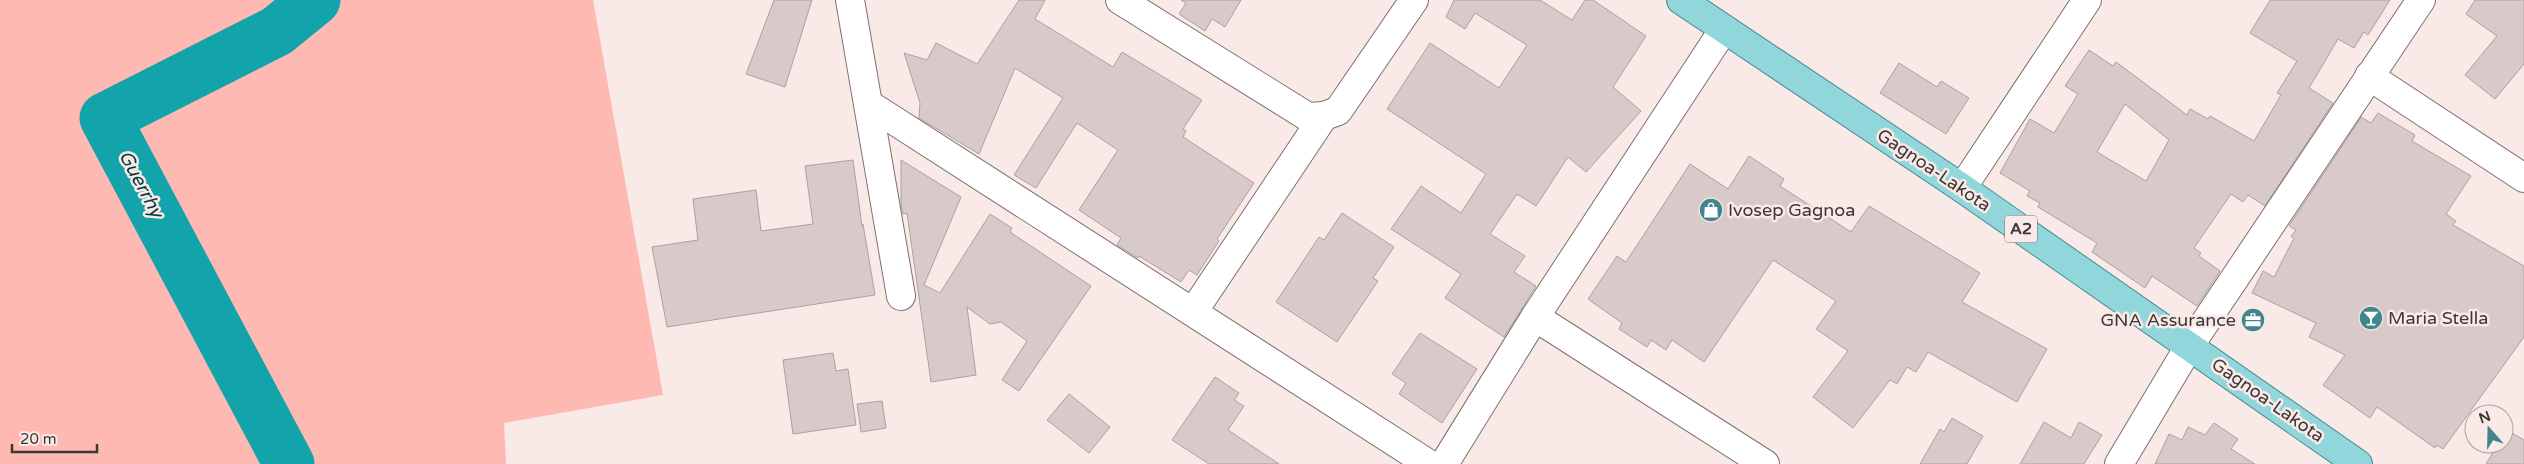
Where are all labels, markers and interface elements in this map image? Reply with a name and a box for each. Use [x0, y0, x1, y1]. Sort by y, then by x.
street label: Gagnoa-Lakota [1873, 124, 1995, 216]
water label: Guerrhy [114, 147, 169, 224]
shop icon: Ivosep Gagnoa [1698, 197, 1724, 223]
place label: Ivosep Gagnoa [1728, 199, 1855, 221]
road number: A2 [2005, 215, 2037, 242]
bar icon: Maria Stella [2358, 305, 2384, 331]
office icon: GNA Assurance [2240, 307, 2266, 333]
place label: Maria Stella [2388, 307, 2488, 329]
place label: GNA Assurance [2100, 309, 2236, 331]
street label: Gagnoa-Lakota [2207, 353, 2329, 447]
north arrow [2464, 404, 2514, 454]
text: N [2477, 407, 2493, 427]
scale bar [12, 422, 98, 454]
text: 20 m [20, 430, 57, 448]

